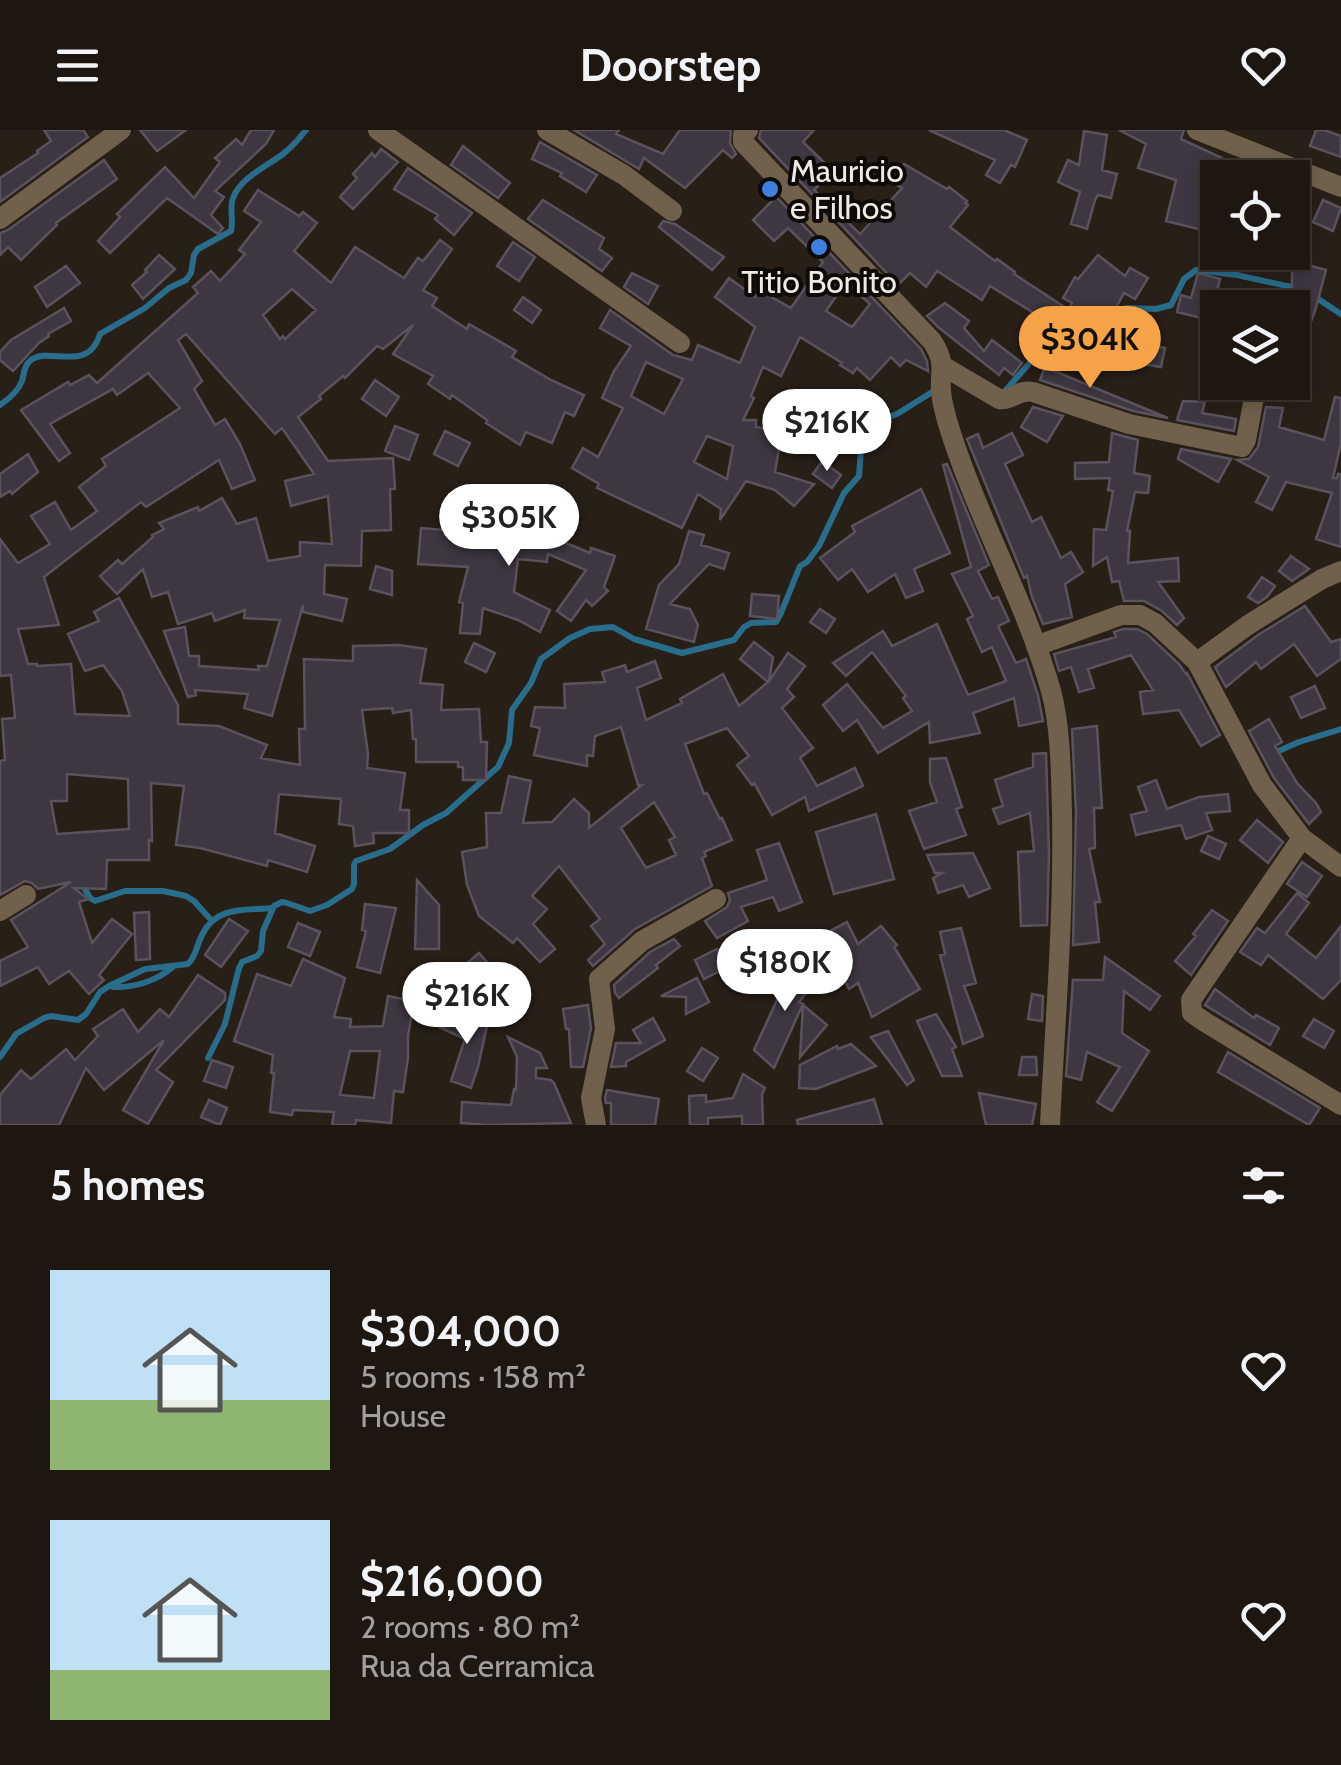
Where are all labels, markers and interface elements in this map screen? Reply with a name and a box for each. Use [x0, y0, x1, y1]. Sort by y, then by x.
icon: menu [50, 38, 105, 93]
text: Doorstep [580, 38, 761, 92]
icon: heart [1236, 38, 1291, 93]
place label: Mauricio e Filhos [790, 151, 904, 227]
map controls [1200, 160, 1310, 400]
button: locate [1200, 160, 1310, 270]
marker: Mauricio e Filhos [759, 178, 781, 200]
marker: Titio Bonito [808, 236, 830, 258]
place label: Titio Bonito [741, 262, 897, 301]
button: layers [1200, 290, 1310, 400]
pin: $304K [1020, 306, 1160, 391]
text: $304K [1041, 319, 1139, 358]
pin: $216K [757, 389, 897, 474]
text: $216K [784, 402, 870, 441]
pin: $305K [439, 484, 579, 569]
text: $305K [461, 497, 557, 536]
pin: $180K [715, 929, 855, 1014]
text: $180K [739, 942, 831, 981]
pin: $216K [397, 962, 537, 1047]
text: $216K [424, 975, 510, 1014]
icon: filters [1236, 1158, 1291, 1213]
text: 5 homes [50, 1159, 205, 1211]
text: $304,000 [360, 1305, 561, 1357]
icon: home [130, 1310, 250, 1430]
icon: heart [1236, 1343, 1291, 1398]
text: 5 rooms · 158 m² [360, 1357, 586, 1396]
text: House [360, 1396, 446, 1435]
text: $216,000 [360, 1555, 544, 1607]
icon: home [130, 1560, 250, 1680]
icon: heart [1236, 1593, 1291, 1648]
text: 2 rooms · 80 m² [360, 1607, 580, 1646]
text: Rua da Cerramica [360, 1646, 594, 1685]

